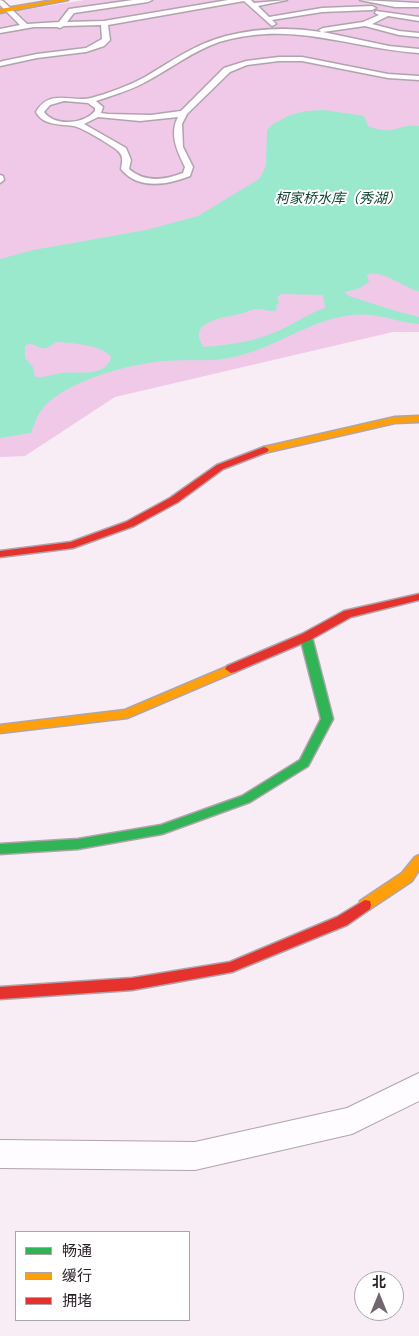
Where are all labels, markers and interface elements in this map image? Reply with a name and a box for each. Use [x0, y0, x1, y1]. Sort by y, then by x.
water label: 柯家桥水库（秀湖） [275, 192, 401, 208]
legend [15, 1231, 190, 1321]
text: 畅通 [62, 1239, 92, 1262]
text: 缓行 [62, 1264, 92, 1287]
north arrow [354, 1271, 404, 1321]
text: 北 [372, 1271, 386, 1292]
text: 拥堵 [62, 1289, 92, 1312]

